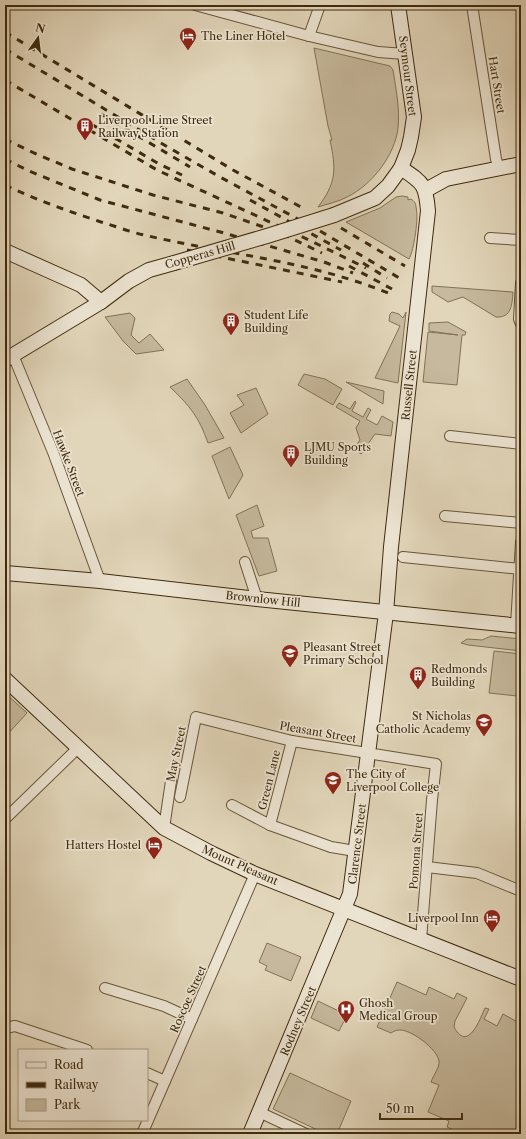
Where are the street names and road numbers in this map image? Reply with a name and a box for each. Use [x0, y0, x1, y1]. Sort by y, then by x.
street label: Seymour Street [396, 35, 420, 117]
street label: Hart Street [486, 55, 508, 115]
street label: Copperas Hill [163, 238, 237, 272]
street label: Russell Street [398, 349, 420, 421]
street label: Hawke Street [50, 428, 88, 498]
street label: Brownlow Hill [225, 588, 302, 610]
street label: Pleasant Street [278, 718, 358, 746]
street label: May Street [163, 725, 189, 783]
street label: Green Lane [255, 748, 283, 812]
street label: Clarence Street [345, 803, 369, 885]
street label: Pomona Street [406, 812, 426, 890]
street label: Mount Pleasant [200, 842, 280, 888]
street label: Roscoe Street [167, 963, 209, 1035]
street label: Rodney Street [277, 984, 319, 1058]

